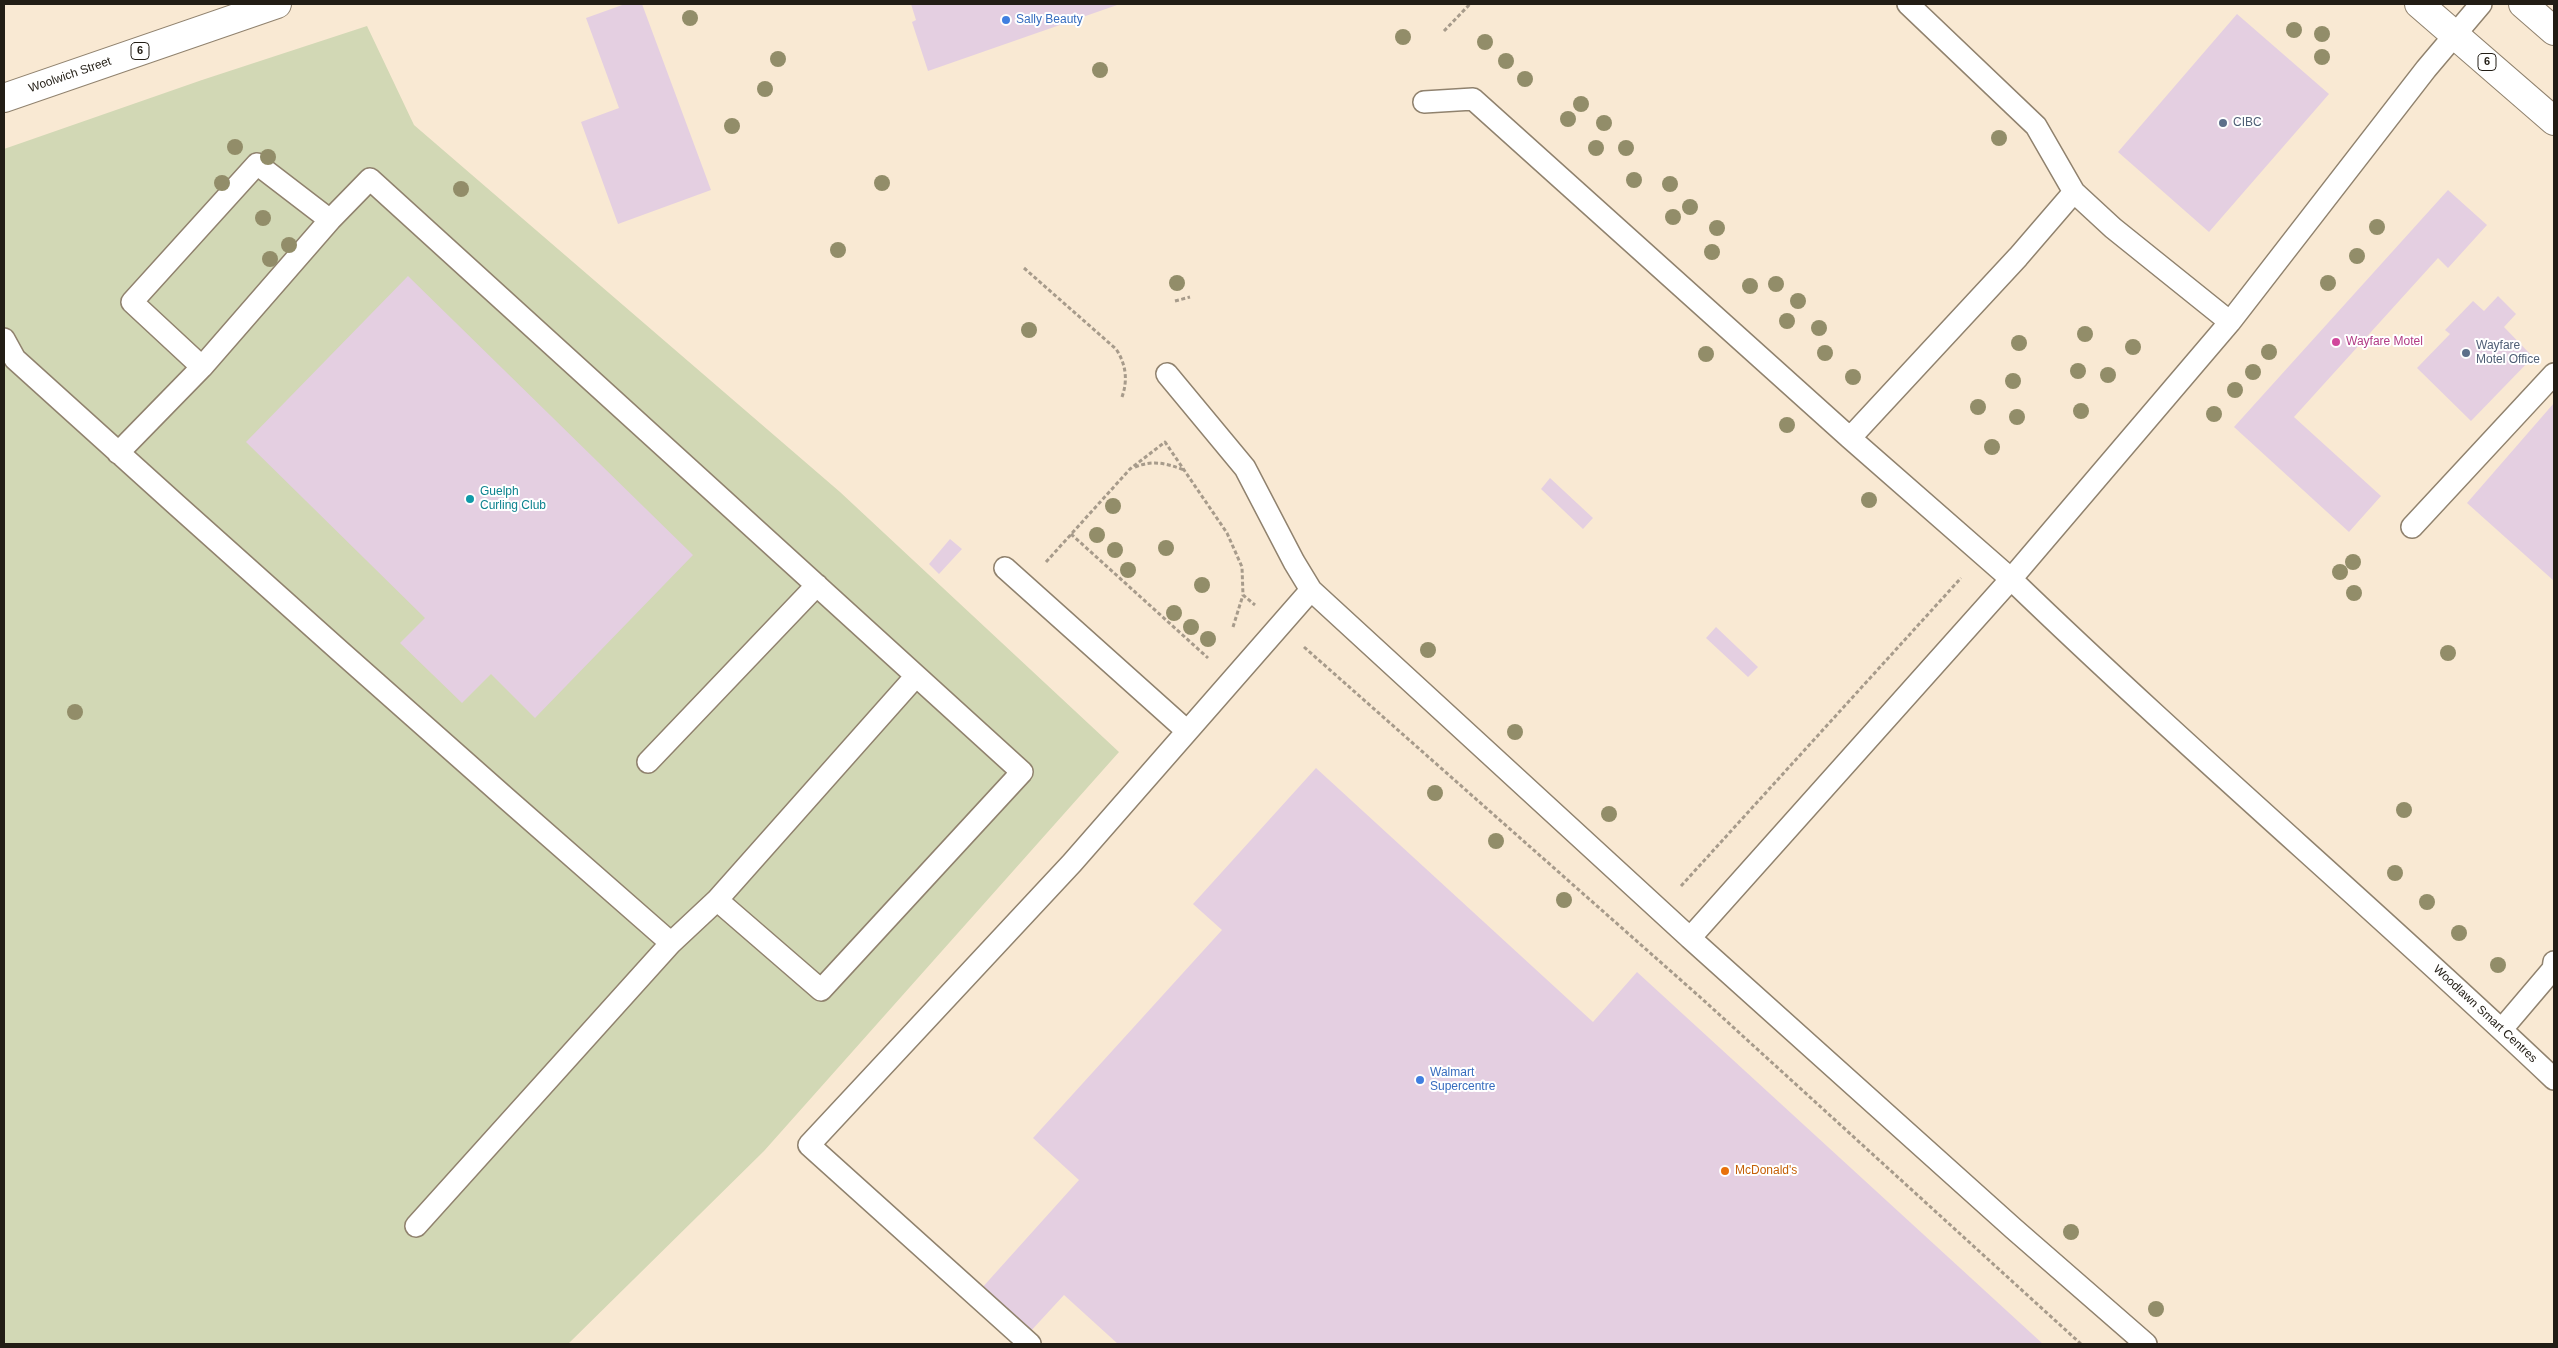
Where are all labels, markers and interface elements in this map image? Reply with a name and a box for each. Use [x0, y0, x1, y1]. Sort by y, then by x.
place label: Sally Beauty [1016, 13, 1083, 27]
marker: Sally Beauty [1000, 14, 1012, 26]
road number: 6 [131, 42, 149, 59]
street label: Woolwich Street [27, 54, 113, 96]
road number: 6 [2478, 54, 2496, 70]
place label: CIBC [2233, 116, 2262, 130]
marker: CIBC [2217, 117, 2229, 129]
place label: Wayfare Motel [2346, 335, 2423, 349]
marker: Wayfare Motel [2330, 336, 2342, 348]
place label: Wayfare Motel Office [2476, 339, 2540, 367]
marker: Wayfare Motel Office [2460, 347, 2472, 359]
place label: Guelph Curling Club [480, 485, 546, 513]
marker: Guelph Curling Club [464, 493, 476, 505]
street label: Woodlawn Smart Centres [2430, 962, 2540, 1066]
place label: Walmart Supercentre [1430, 1066, 1495, 1094]
marker: Walmart Supercentre [1414, 1074, 1426, 1086]
place label: McDonald's [1735, 1164, 1797, 1178]
marker: McDonald's [1719, 1165, 1731, 1177]

